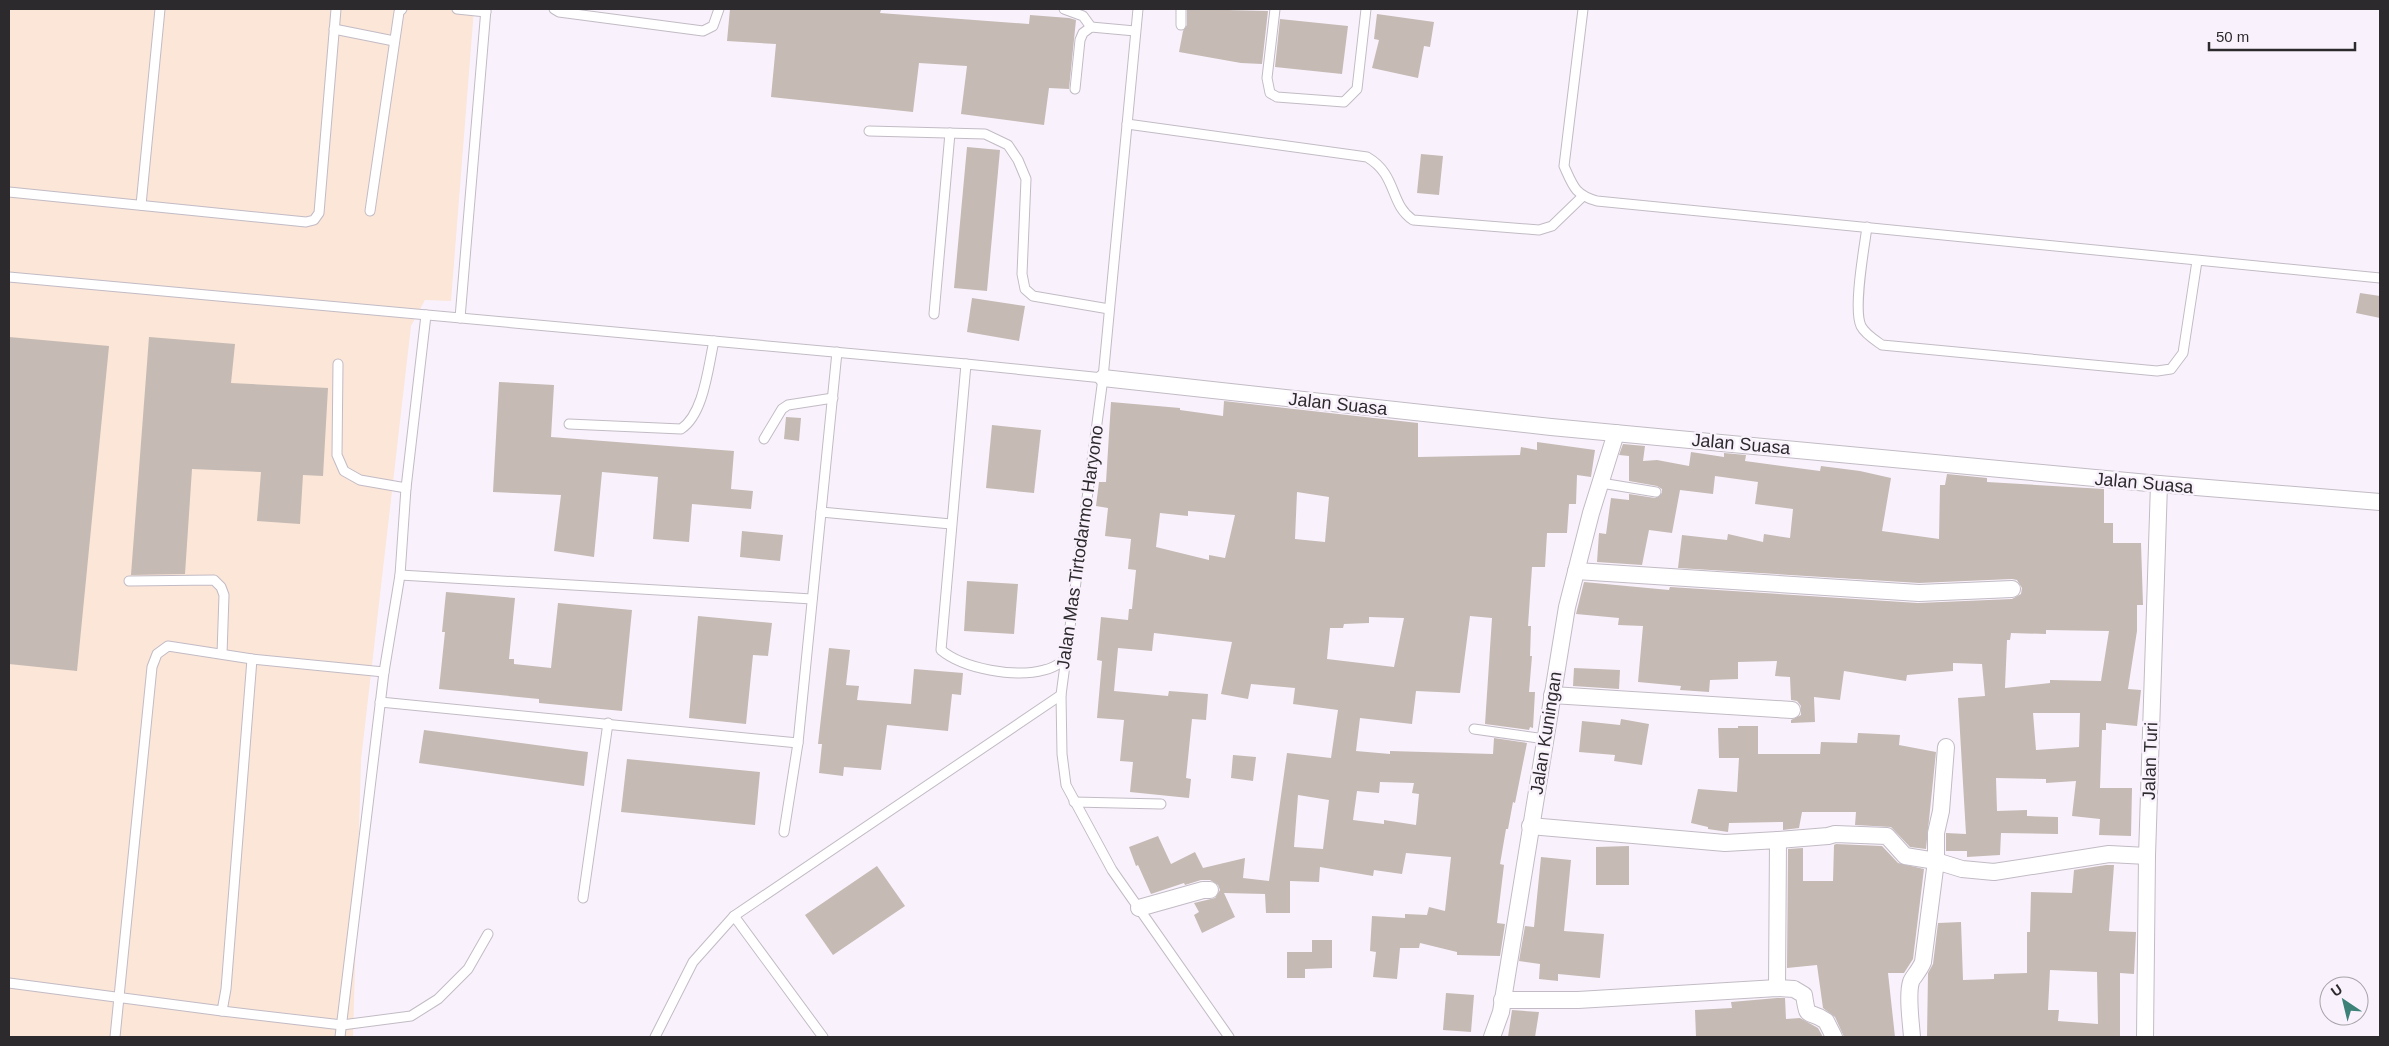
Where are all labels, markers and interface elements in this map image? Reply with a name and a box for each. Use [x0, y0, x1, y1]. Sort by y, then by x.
scale bar [2209, 20, 2355, 52]
text: 50 m [2216, 28, 2249, 45]
street label: Jalan Suasa [1288, 389, 1389, 419]
street label: Jalan Mas Tirtodarmo Haryono [1053, 424, 1107, 670]
street label: Jalan Suasa [1691, 430, 1792, 458]
street label: Jalan Suasa [2094, 469, 2195, 497]
street label: Jalan Kuningan [1526, 670, 1566, 796]
street label: Jalan Turi [2139, 722, 2161, 800]
north arrow [2319, 976, 2369, 1026]
text: U [2328, 981, 2345, 1000]

